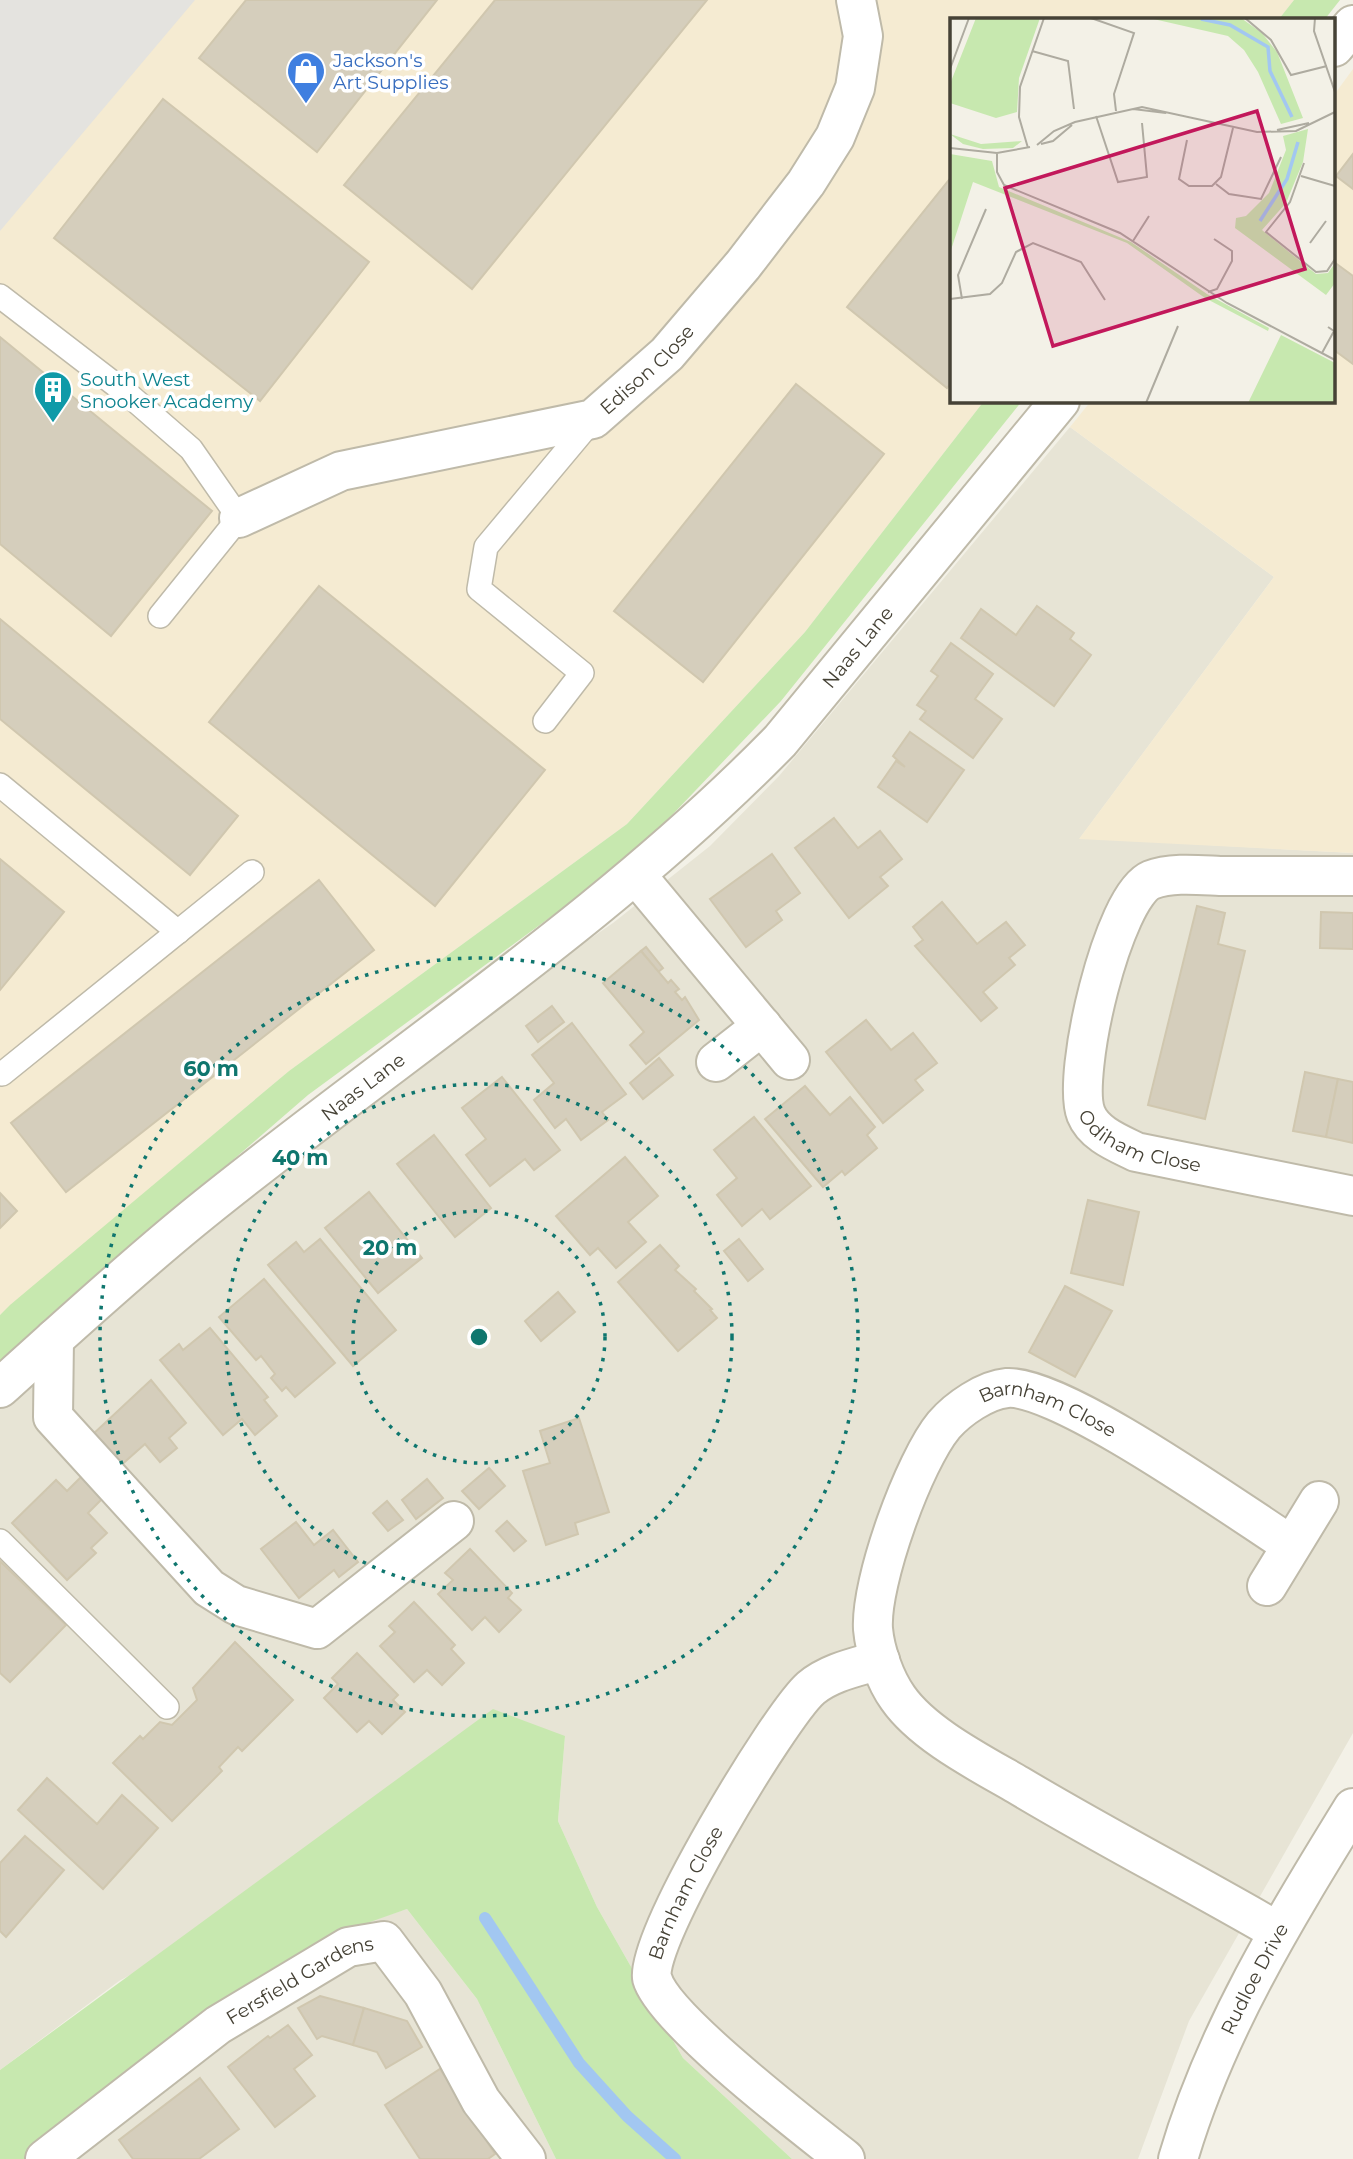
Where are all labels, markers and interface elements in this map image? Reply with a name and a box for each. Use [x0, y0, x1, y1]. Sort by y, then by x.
inset map [950, 18, 1336, 402]
place label: Jackson's Art Supplies [332, 49, 448, 94]
shop icon: Jackson's Art Supplies [285, 50, 327, 105]
street label: Edison Close [595, 320, 699, 419]
place label: South West Snooker Academy [80, 368, 254, 413]
building icon: South West Snooker Academy [32, 369, 74, 424]
street label: Naas Lane [817, 602, 898, 692]
street label: Naas Lane [316, 1048, 409, 1126]
text: 60 m [183, 1056, 239, 1081]
street label: Odiham Close [1074, 1105, 1203, 1176]
text: 40 m [272, 1145, 328, 1170]
text: 20 m [363, 1235, 417, 1260]
centre of rings [467, 1325, 491, 1349]
street label: Barnham Close [975, 1376, 1121, 1442]
street label: Barnham Close [643, 1822, 728, 1963]
street label: Rudloe Drive [1216, 1919, 1293, 2038]
street label: Fersfield Gardens [222, 1931, 375, 2029]

